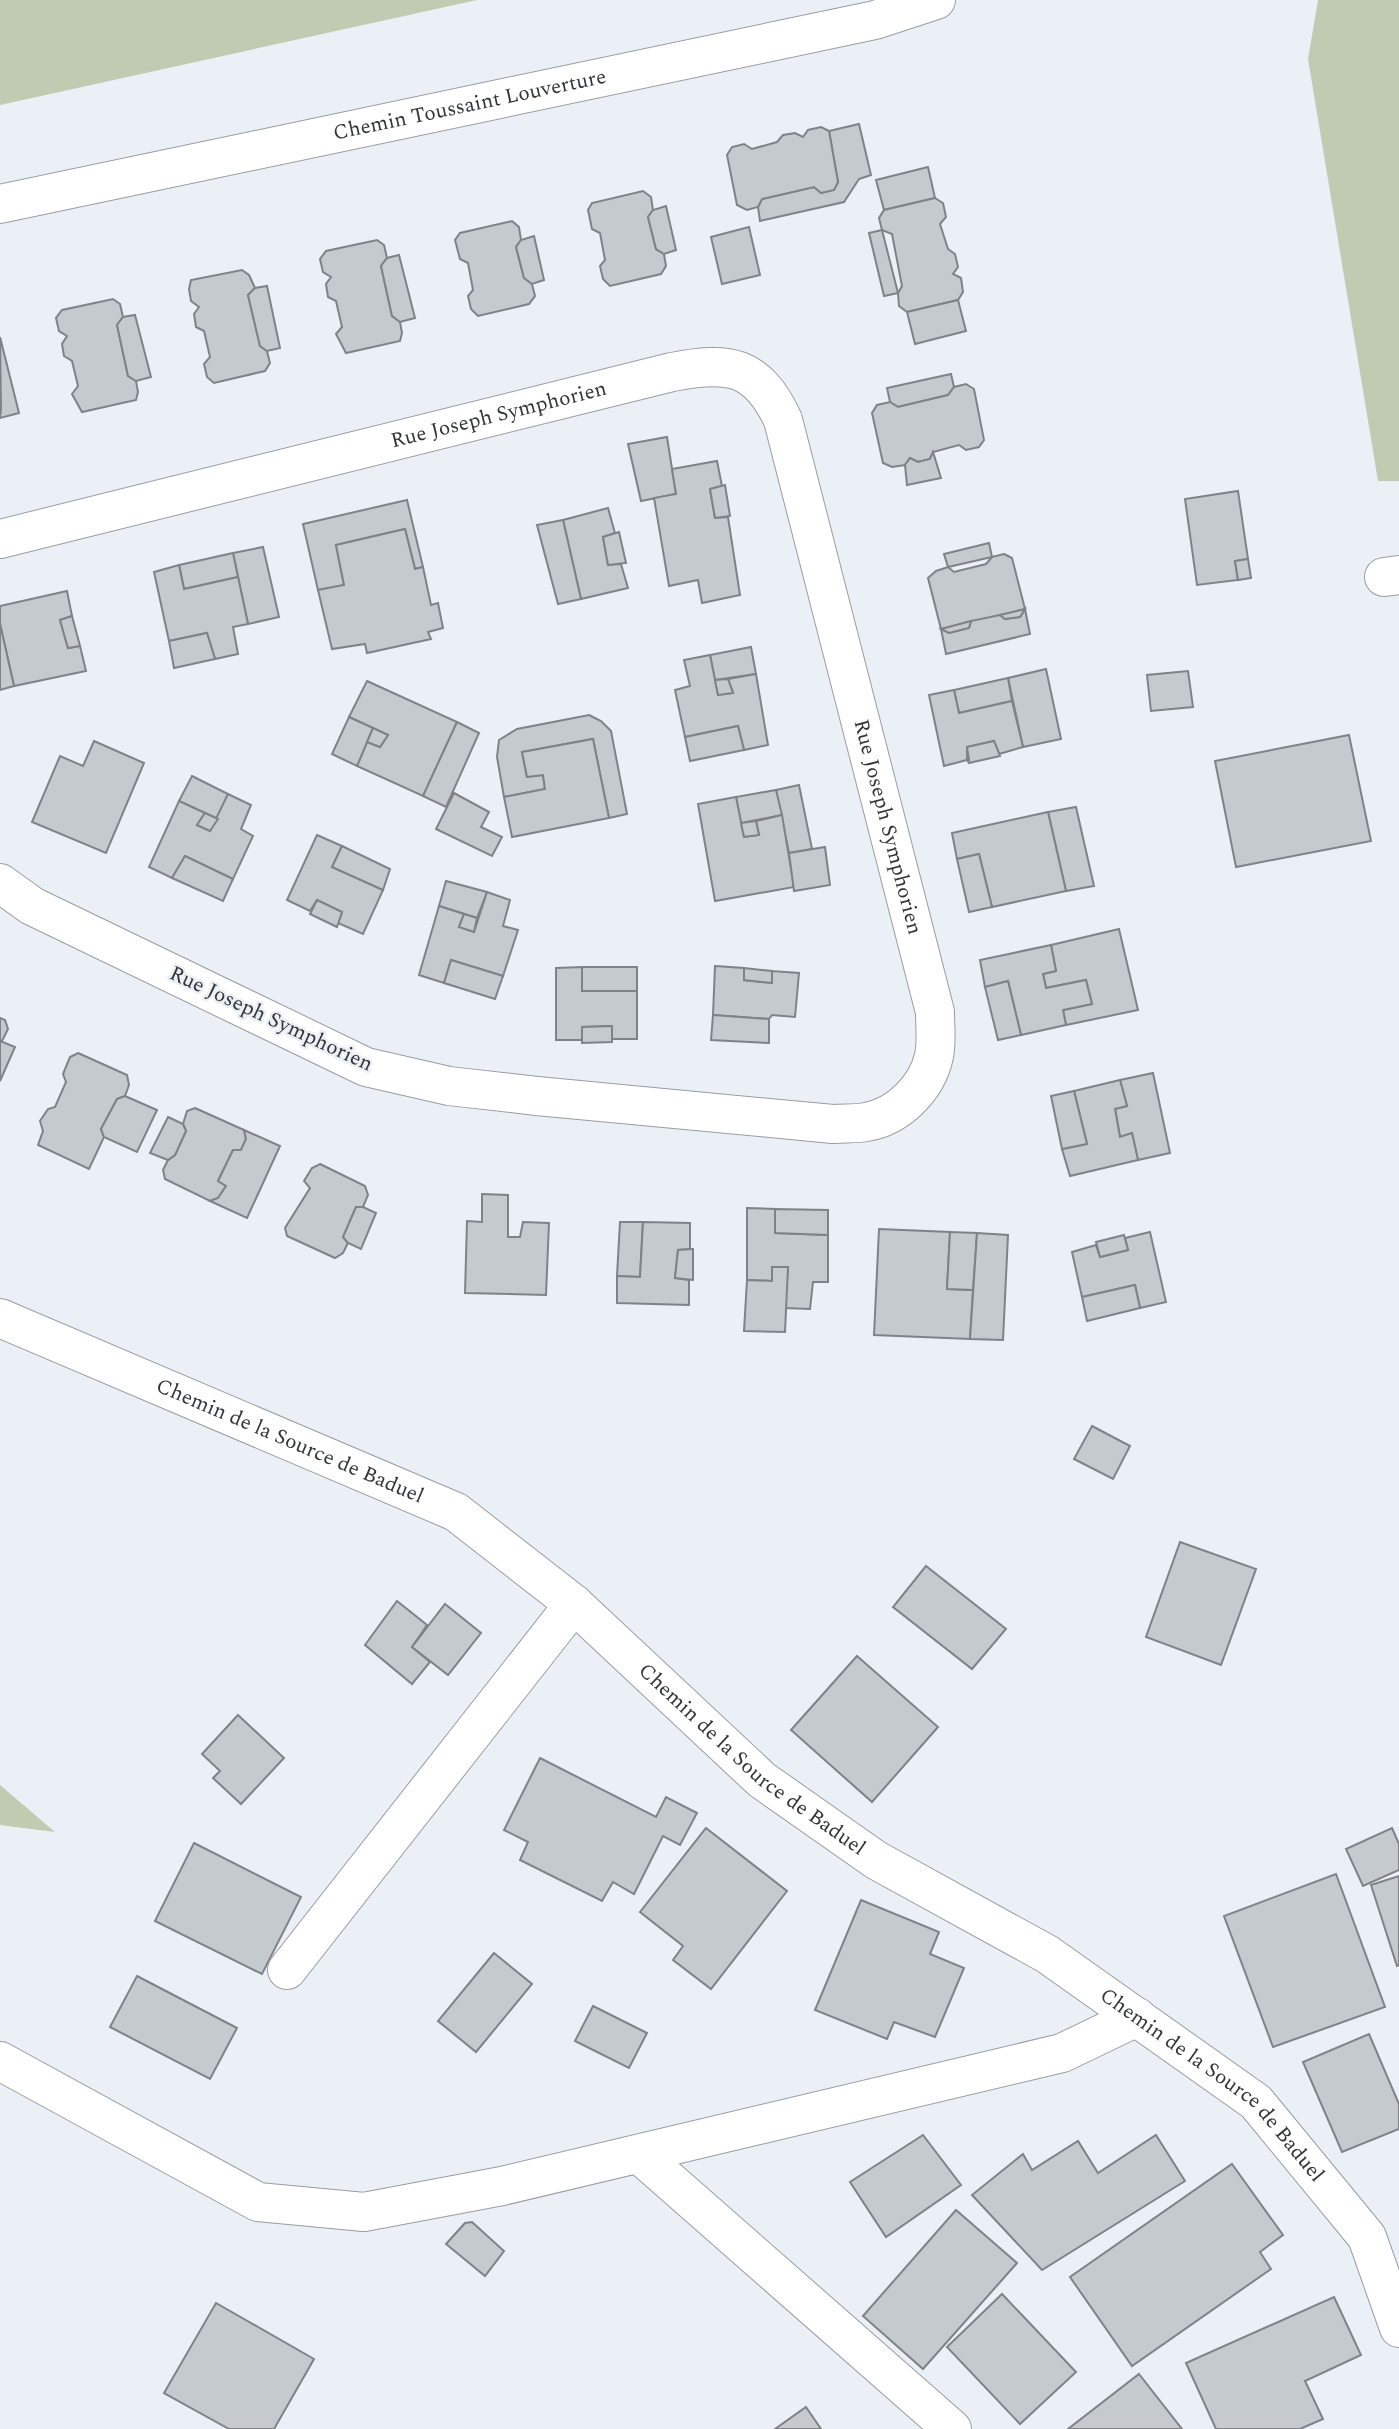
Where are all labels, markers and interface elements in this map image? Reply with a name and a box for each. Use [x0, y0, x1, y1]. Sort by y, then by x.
street label: Chemin Toussaint Louverture [330, 61, 609, 150]
street label: Rue Joseph Symphorien [388, 373, 610, 457]
street label: Rue Joseph Symphorien [844, 716, 931, 938]
street label: Rue Joseph Symphorien [164, 958, 378, 1080]
street label: Chemin de la Source de Baduel [151, 1370, 429, 1512]
street label: Chemin de la Source de Baduel [631, 1656, 872, 1864]
street label: Chemin de la Source de Baduel [1093, 1980, 1332, 2189]

